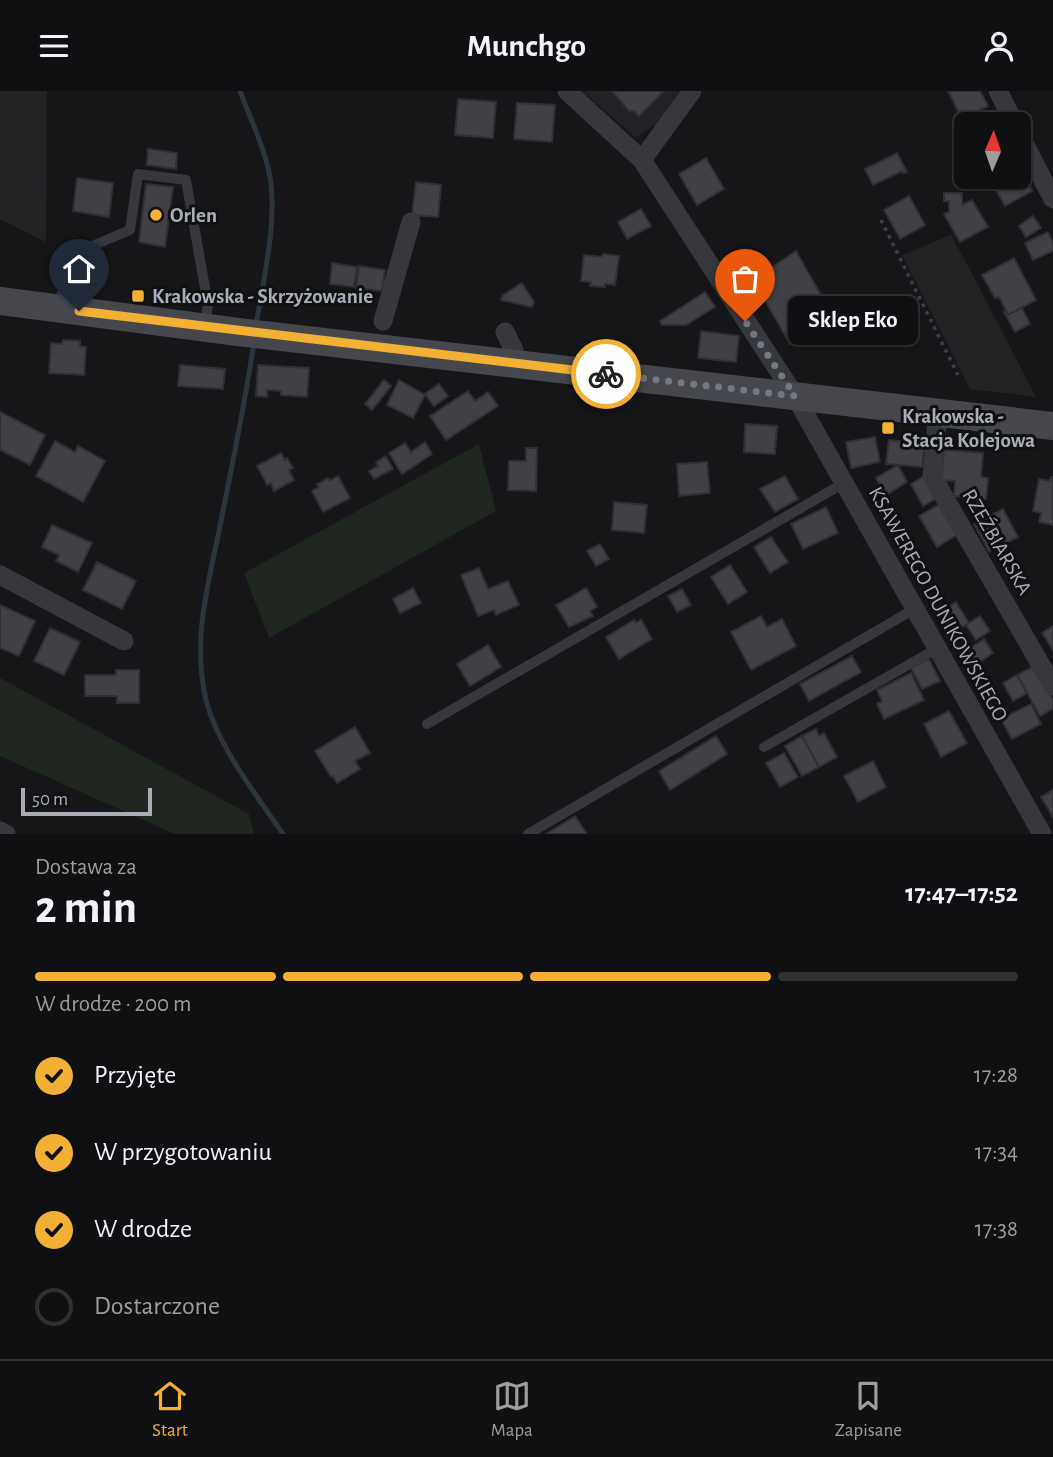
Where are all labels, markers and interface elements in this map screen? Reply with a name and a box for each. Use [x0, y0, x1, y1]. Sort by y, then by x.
icon: menu [35, 27, 73, 65]
icon: person [980, 27, 1018, 65]
text: Munchgo [467, 30, 586, 62]
north arrow [954, 112, 1031, 189]
map controls [954, 112, 1031, 189]
place label: Orlen [170, 205, 217, 226]
marker: Orlen [148, 207, 164, 223]
pin [49, 239, 109, 311]
pin [715, 249, 775, 321]
icon: home [60, 250, 98, 288]
icon: bag [726, 260, 764, 298]
place label: Krakowska - Skrzyżowanie [152, 286, 373, 307]
marker: Krakowska - Skrzyżowanie [130, 288, 146, 304]
callout: Sklep Eko [787, 296, 917, 345]
text: Sklep Eko [808, 309, 898, 332]
courier [571, 339, 641, 409]
icon: bike [587, 355, 625, 393]
place label: Krakowska - Stacja Kolejowa [902, 406, 1035, 451]
marker: Krakowska - Stacja Kolejowa [880, 420, 896, 436]
street label: KSAWEREGO DUNIKOWSKIEGO [865, 483, 1011, 725]
street label: RZEŹBIARSKA [958, 485, 1037, 598]
scale bar [21, 785, 152, 817]
text: 50 m [32, 790, 68, 809]
text: Dostawa za [35, 856, 137, 879]
text: 17:47–17:52 [905, 880, 1018, 906]
text: 2 min [35, 885, 137, 931]
text: W drodze · 200 m [35, 993, 191, 1016]
icon: check [35, 1057, 73, 1095]
text: Przyjęte [94, 1062, 176, 1088]
text: 17:28 [974, 1064, 1018, 1087]
icon: check [35, 1134, 73, 1172]
text: W przygotowaniu [94, 1139, 272, 1165]
text: 17:34 [975, 1141, 1018, 1164]
icon: check [35, 1211, 73, 1249]
text: W drodze [94, 1216, 192, 1242]
text: 17:38 [975, 1218, 1018, 1241]
text: Dostarczone [94, 1293, 220, 1319]
tab: Start [151, 1377, 189, 1442]
tab: Mapa [491, 1377, 533, 1442]
tab: Zapisane [835, 1377, 902, 1442]

